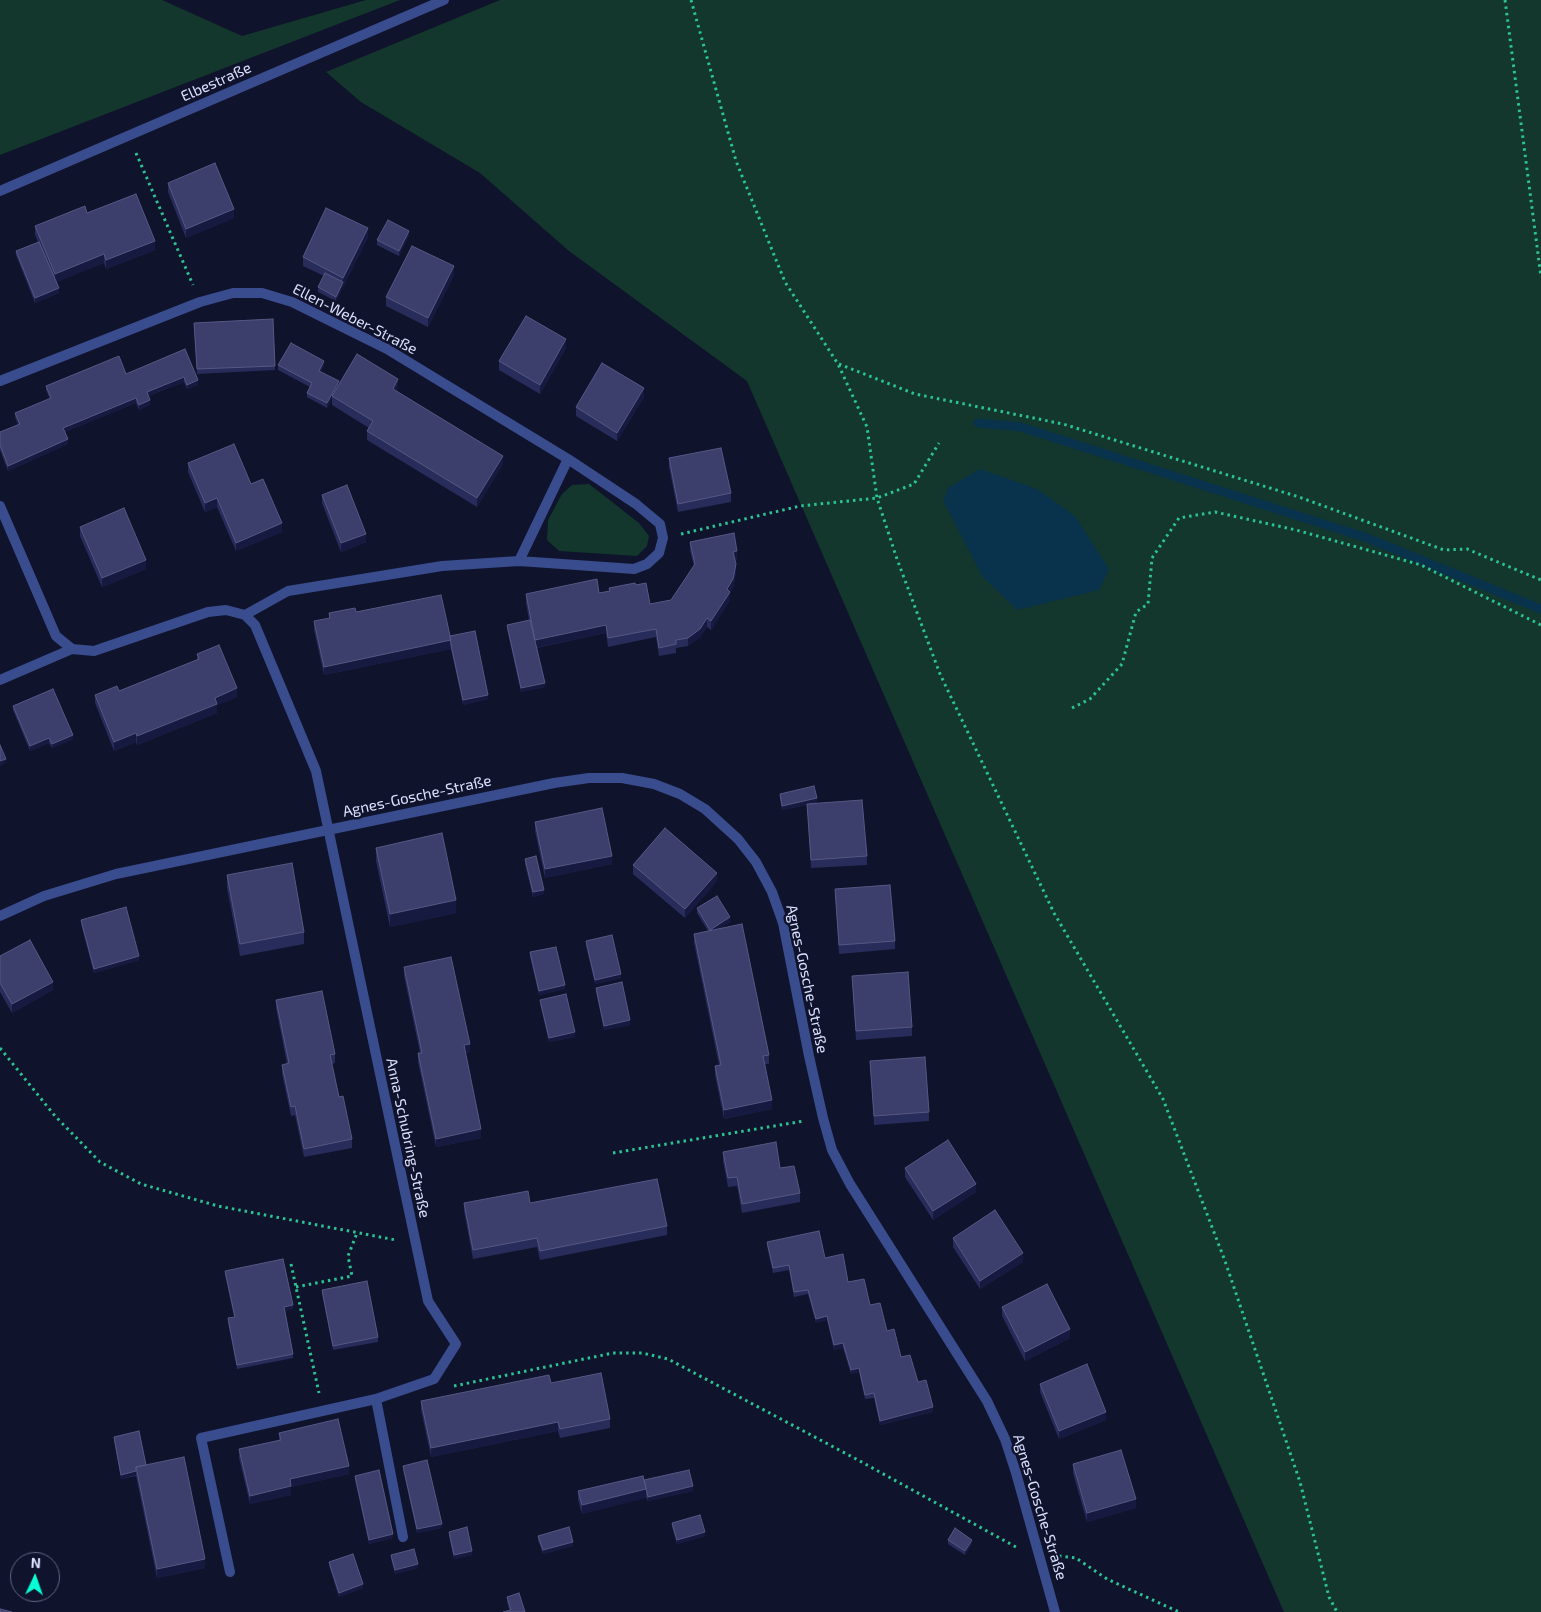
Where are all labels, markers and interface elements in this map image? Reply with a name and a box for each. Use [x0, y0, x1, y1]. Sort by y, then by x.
street label: Elbestraße [178, 58, 254, 106]
street label: Ellen-Weber-Straße [290, 280, 420, 358]
street label: Agnes-Gosche-Straße [341, 771, 493, 821]
street label: Agnes-Gosche-Straße [782, 903, 832, 1055]
street label: Anna-Schubring-Straße [382, 1056, 434, 1220]
street label: Agnes-Gosche-Straße [1009, 1432, 1071, 1582]
north arrow [10, 1552, 60, 1602]
text: N [30, 1554, 41, 1571]

